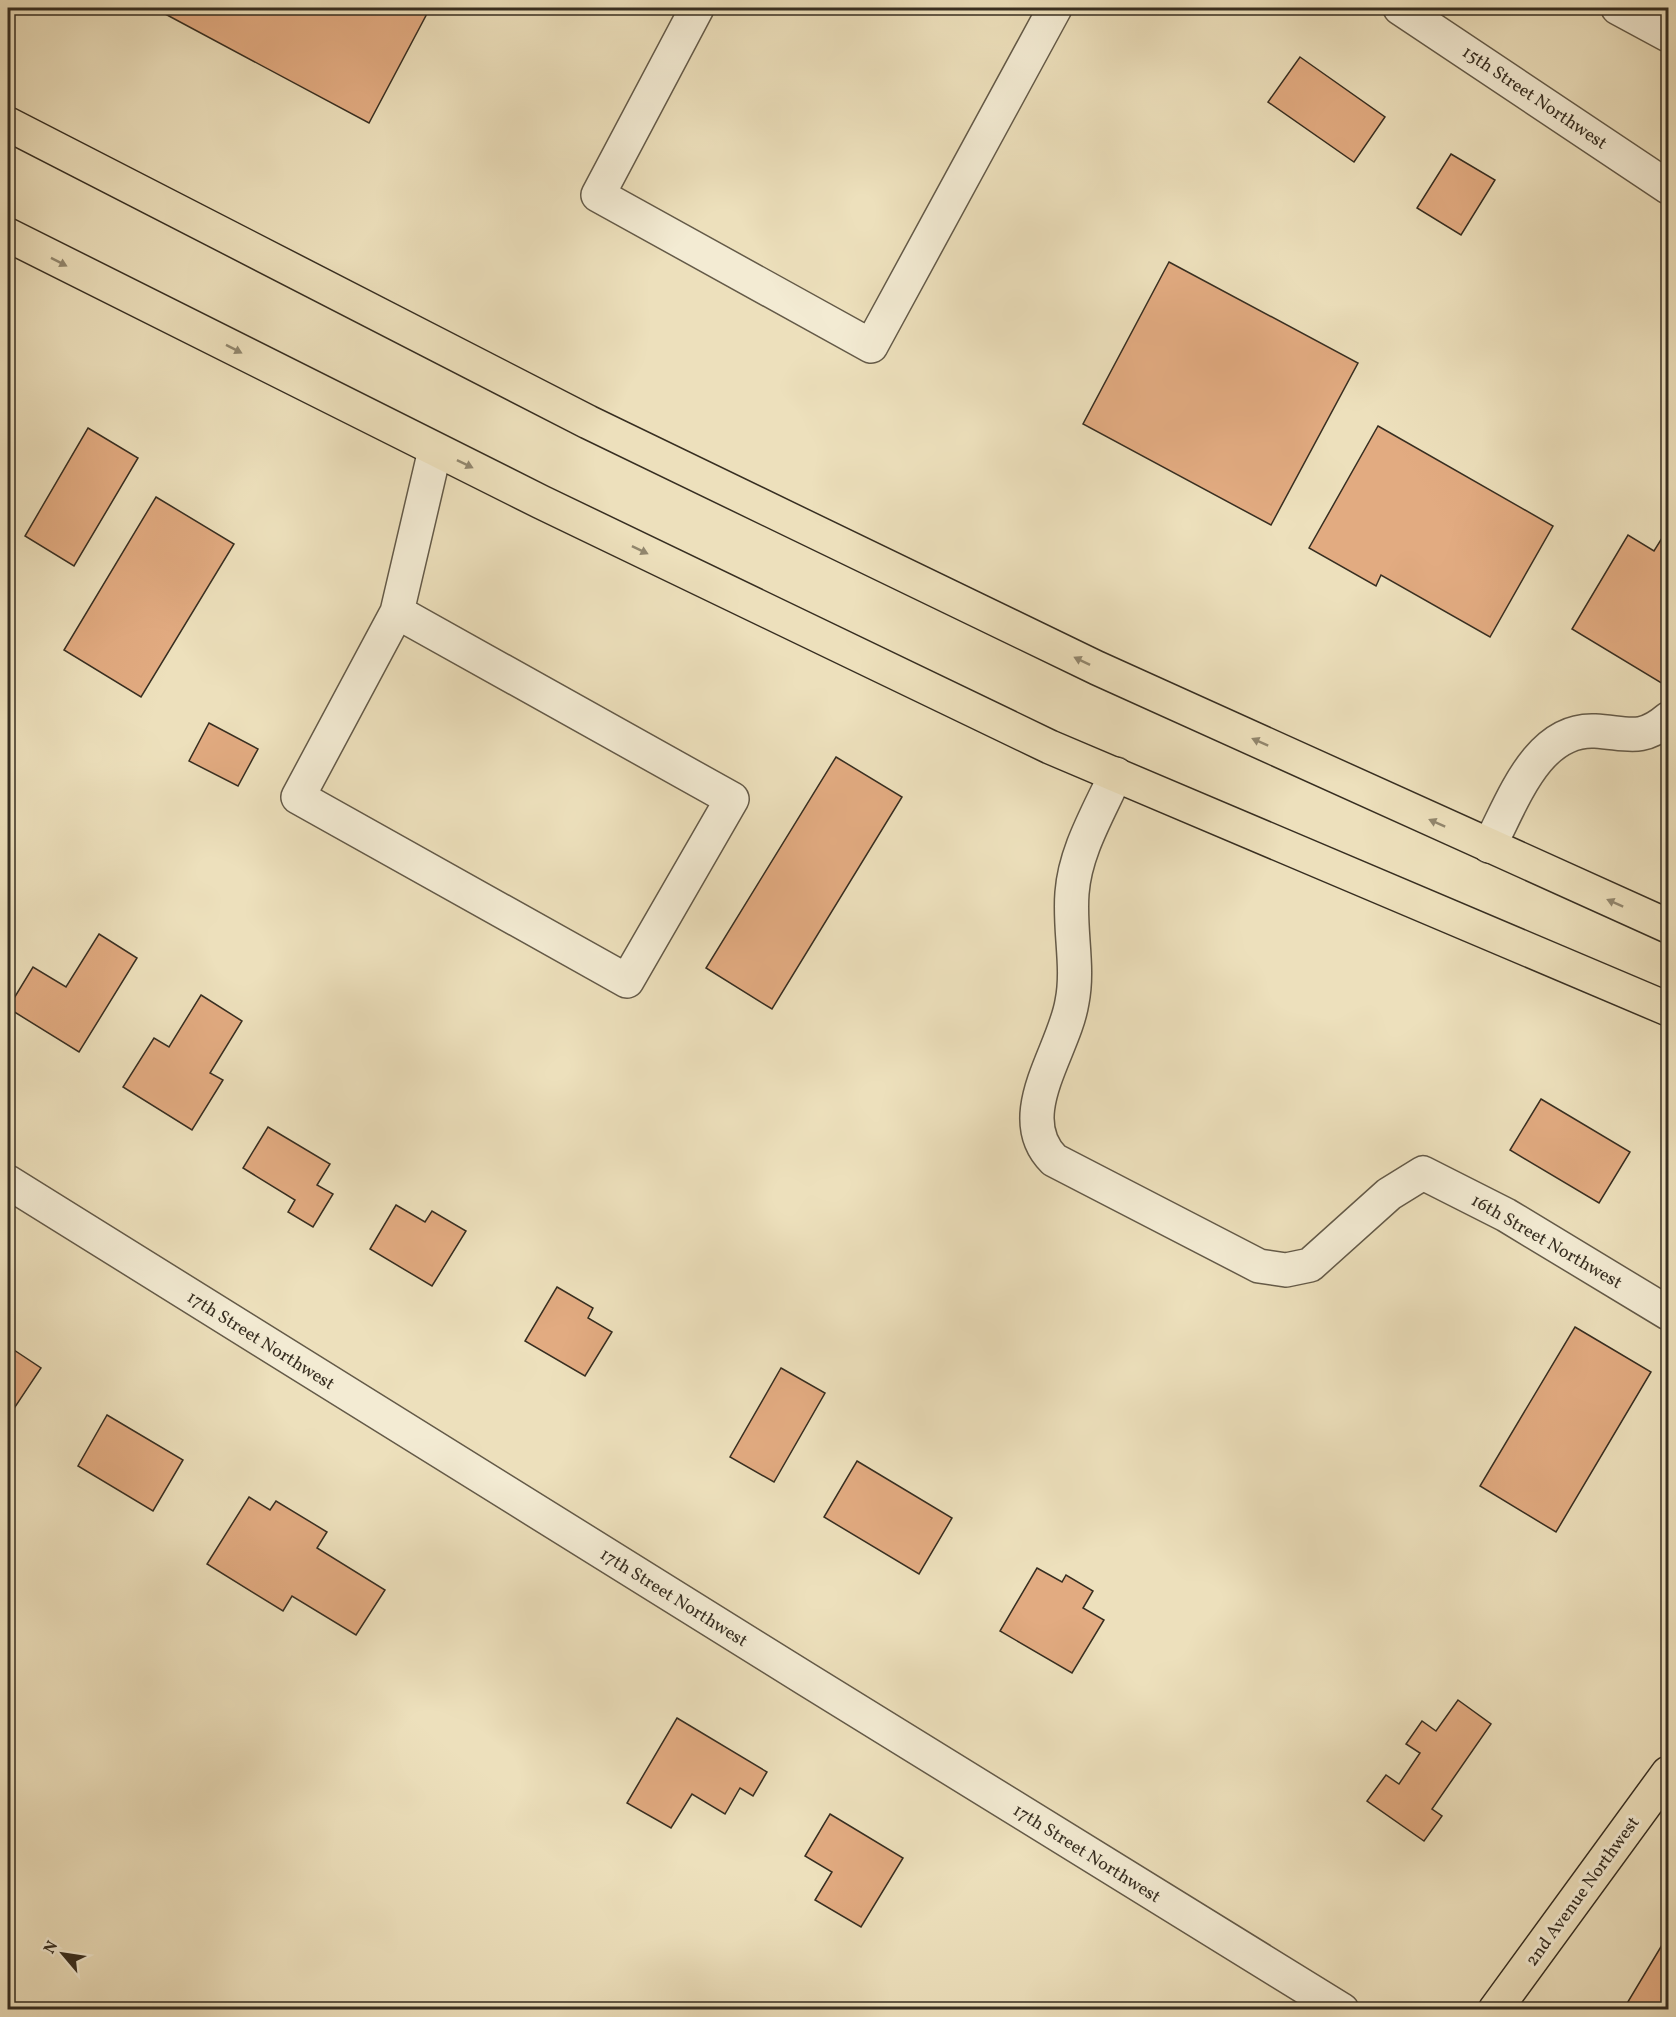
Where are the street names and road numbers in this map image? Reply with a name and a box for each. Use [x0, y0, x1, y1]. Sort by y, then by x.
street label: 15th Street Northwest [1457, 40, 1612, 156]
street label: 16th Street Northwest [1466, 1189, 1626, 1296]
street label: 17th Street Northwest [181, 1286, 339, 1397]
street label: 17th Street Northwest [594, 1543, 752, 1654]
street label: 17th Street Northwest [1007, 1799, 1165, 1910]
street label: 2nd Avenue Northwest [1520, 1812, 1646, 1972]

